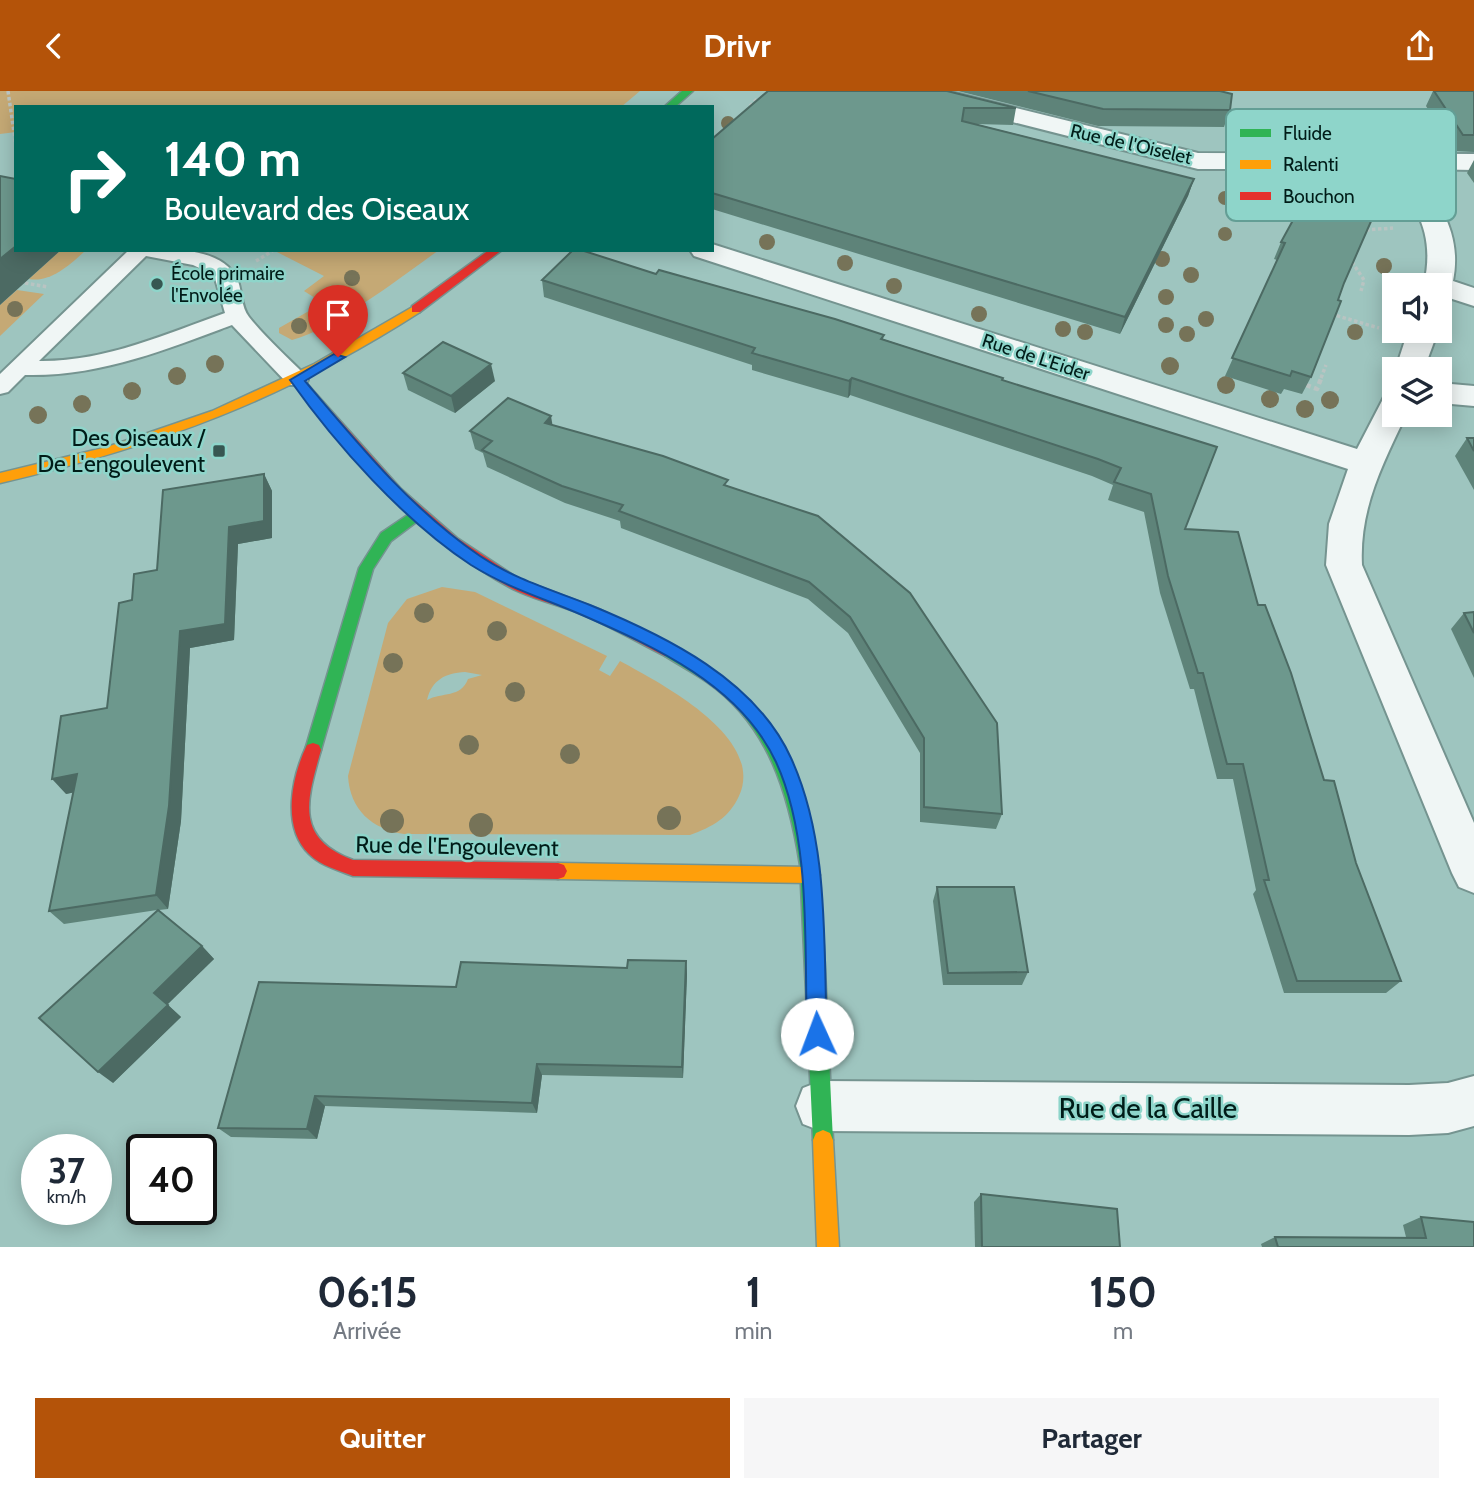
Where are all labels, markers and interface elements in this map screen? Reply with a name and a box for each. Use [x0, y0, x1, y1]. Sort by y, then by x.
text: Drivr [703, 26, 771, 65]
icon: back [35, 27, 73, 65]
icon: share [1401, 27, 1439, 65]
legend [1226, 109, 1456, 221]
street label: Rue de l'Oiselet [1068, 119, 1195, 169]
text: Fluide [1283, 122, 1332, 145]
text: 140 m [164, 129, 301, 188]
icon: right [49, 133, 140, 224]
text: Ralenti [1283, 153, 1339, 176]
text: Bouchon [1283, 185, 1355, 208]
text: Boulevard des Oiseaux [164, 189, 469, 228]
place label: École primaire l'Envolée [171, 261, 285, 307]
map controls [1382, 273, 1452, 427]
button: sound [1382, 273, 1452, 343]
marker: École primaire l'Envolée [149, 276, 165, 292]
pin [308, 285, 368, 357]
icon: arrive [319, 296, 357, 334]
street label: Rue de L'Eider [979, 329, 1093, 385]
button: layers [1382, 357, 1452, 427]
place label: Des Oiseaux / De L'engoulevent [37, 424, 207, 478]
marker: Des Oiseaux / De L'engoulevent [211, 443, 227, 459]
street label: Rue de l'Engoulevent [355, 830, 559, 862]
position arrow [780, 997, 854, 1071]
street label: Rue de la Caille [1059, 1091, 1237, 1125]
speed limit sign: 40 [126, 1134, 217, 1225]
text: 37 [48, 1149, 85, 1192]
text: km/h [47, 1186, 86, 1208]
text: 06:15 [317, 1266, 418, 1318]
text: 1 [746, 1266, 761, 1318]
text: 150 [1089, 1266, 1157, 1318]
text: Arrivée [333, 1317, 401, 1345]
text: min [734, 1317, 772, 1345]
text: m [1113, 1317, 1133, 1345]
button: Quitter [35, 1398, 730, 1478]
button: Partager [744, 1398, 1439, 1478]

